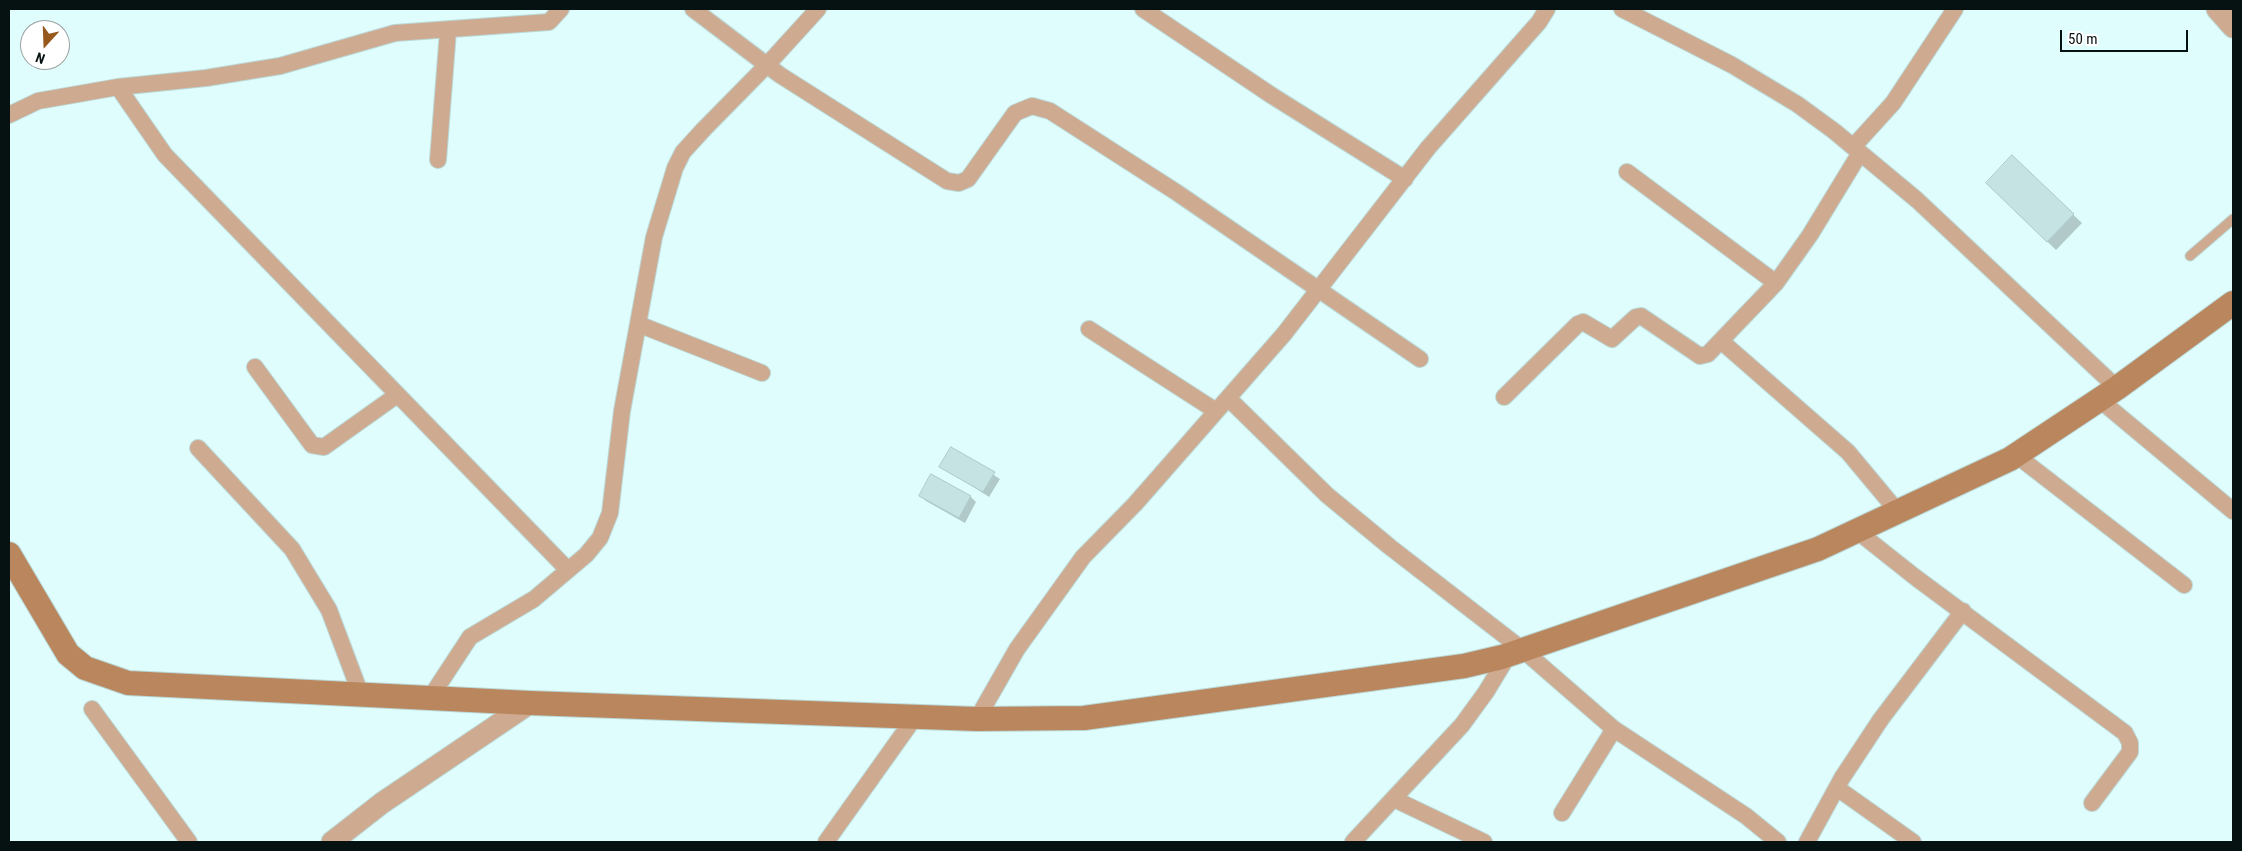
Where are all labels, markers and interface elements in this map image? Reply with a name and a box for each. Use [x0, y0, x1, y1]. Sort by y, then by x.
north arrow [20, 20, 70, 70]
scale bar [2062, 20, 2190, 52]
text: 50 m [2068, 30, 2098, 48]
text: N [33, 49, 47, 67]

